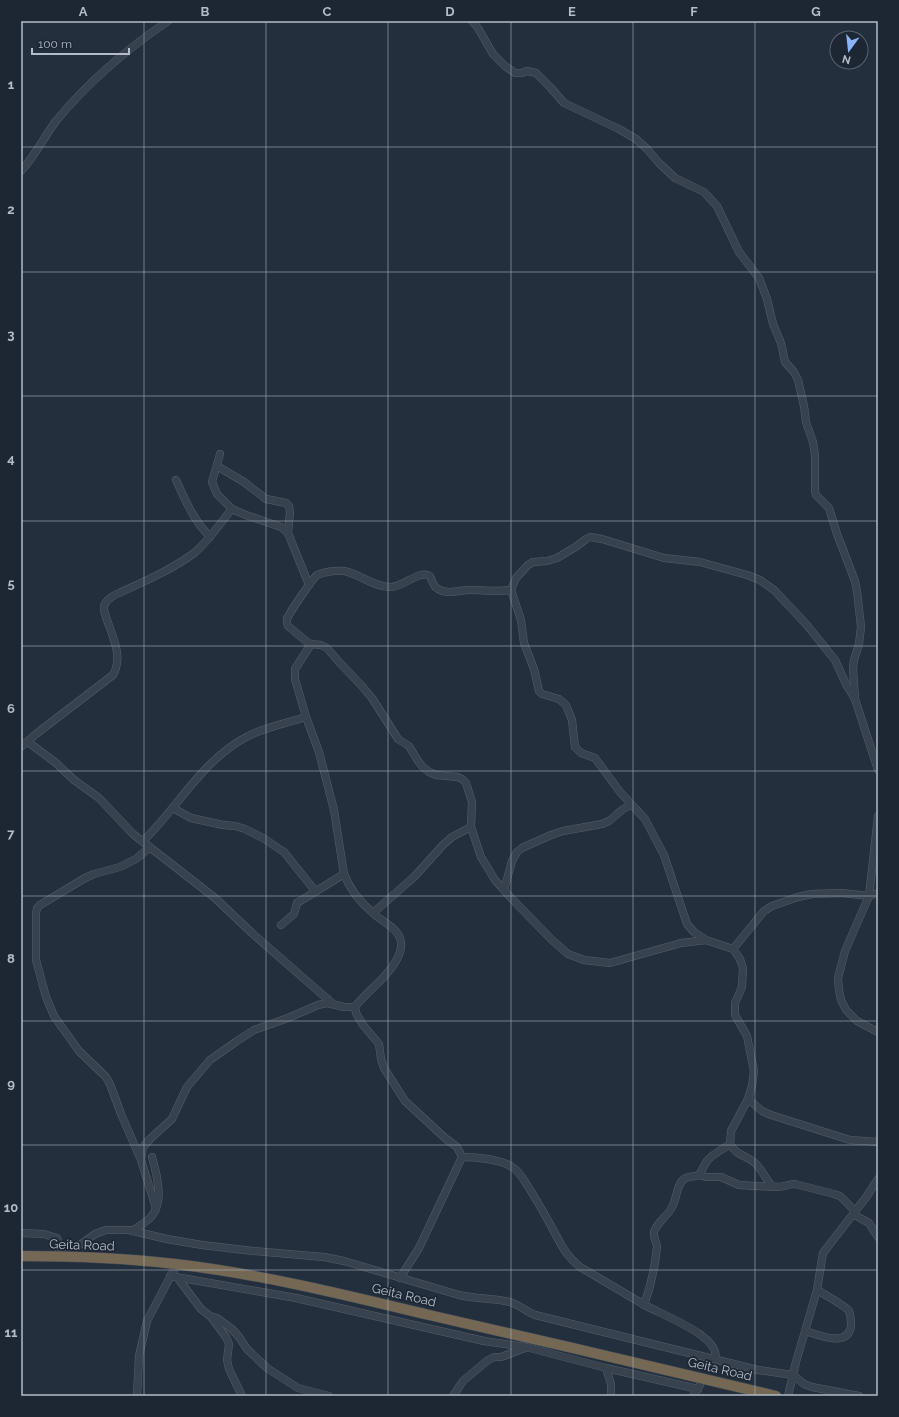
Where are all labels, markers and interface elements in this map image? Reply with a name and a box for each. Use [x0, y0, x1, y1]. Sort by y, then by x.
text: A [79, 4, 88, 19]
text: B [201, 4, 210, 19]
text: C [323, 4, 332, 19]
text: D [445, 4, 455, 19]
text: E [568, 4, 576, 19]
text: F [690, 4, 698, 19]
text: G [811, 4, 821, 19]
scale bar [32, 30, 129, 56]
north arrow [829, 30, 869, 70]
text: 100 m [38, 37, 72, 51]
text: N [841, 52, 852, 67]
text: 1 [8, 77, 15, 92]
text: 2 [7, 202, 15, 217]
text: 3 [7, 327, 15, 342]
text: 4 [7, 451, 15, 466]
text: 5 [7, 576, 15, 591]
text: 6 [7, 701, 15, 716]
text: 7 [7, 826, 15, 841]
text: 8 [7, 951, 15, 966]
text: 9 [7, 1076, 15, 1091]
text: 10 [4, 1200, 18, 1215]
street label: Geita Road [49, 1236, 115, 1254]
street label: Geita Road [370, 1280, 438, 1310]
text: 11 [5, 1325, 18, 1340]
street label: Geita Road [686, 1354, 754, 1384]

